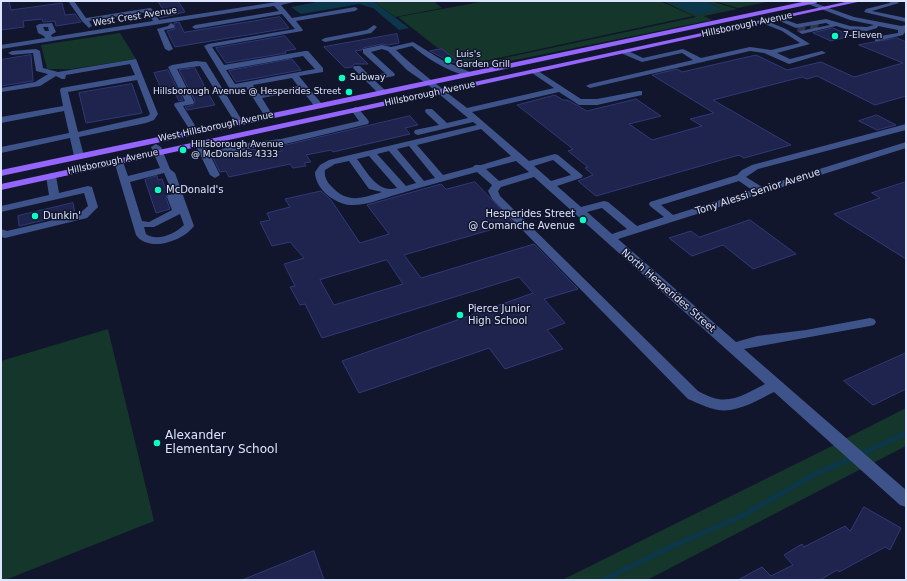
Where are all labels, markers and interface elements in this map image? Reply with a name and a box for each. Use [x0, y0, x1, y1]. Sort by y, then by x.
street label: West Crest Avenue [92, 5, 178, 29]
street label: Hillsborough Avenue [701, 10, 793, 40]
marker: 7-Eleven [830, 31, 840, 41]
place label: 7-Eleven [843, 31, 882, 41]
place label: Luis's Garden Grill [456, 50, 510, 71]
marker: Luis's Garden Grill [443, 55, 453, 65]
marker: Subway [337, 73, 347, 83]
place label: Subway [350, 73, 385, 83]
street label: Hillsborough Avenue [384, 79, 476, 109]
place label: Hillsborough Avenue @ Hesperides Street [153, 87, 341, 97]
marker: Hillsborough Avenue @ Hesperides Street [344, 87, 354, 97]
street label: West Hillsborough Avenue [157, 109, 275, 145]
place label: Hillsborough Avenue @ McDonalds 4333 [191, 140, 284, 161]
marker: Hillsborough Avenue @ McDonalds 4333 [178, 145, 188, 155]
street label: Hillsborough Avenue [67, 147, 159, 177]
street label: Tony Alessi Senior Avenue [694, 166, 822, 218]
place label: McDonald's [166, 184, 223, 196]
marker: McDonald's [153, 185, 163, 195]
place label: Hesperides Street @ Comanche Avenue [468, 208, 575, 232]
place label: Dunkin' [43, 210, 81, 222]
marker: Dunkin' [30, 211, 40, 221]
marker: Hesperides Street @ Comanche Avenue [578, 215, 588, 225]
street label: North Hesperides Street [619, 247, 717, 335]
place label: Pierce Junior High School [468, 303, 530, 326]
marker: Pierce Junior High School [455, 310, 465, 320]
place label: Alexander Elementary School [165, 429, 278, 457]
marker: Alexander Elementary School [152, 438, 162, 448]

